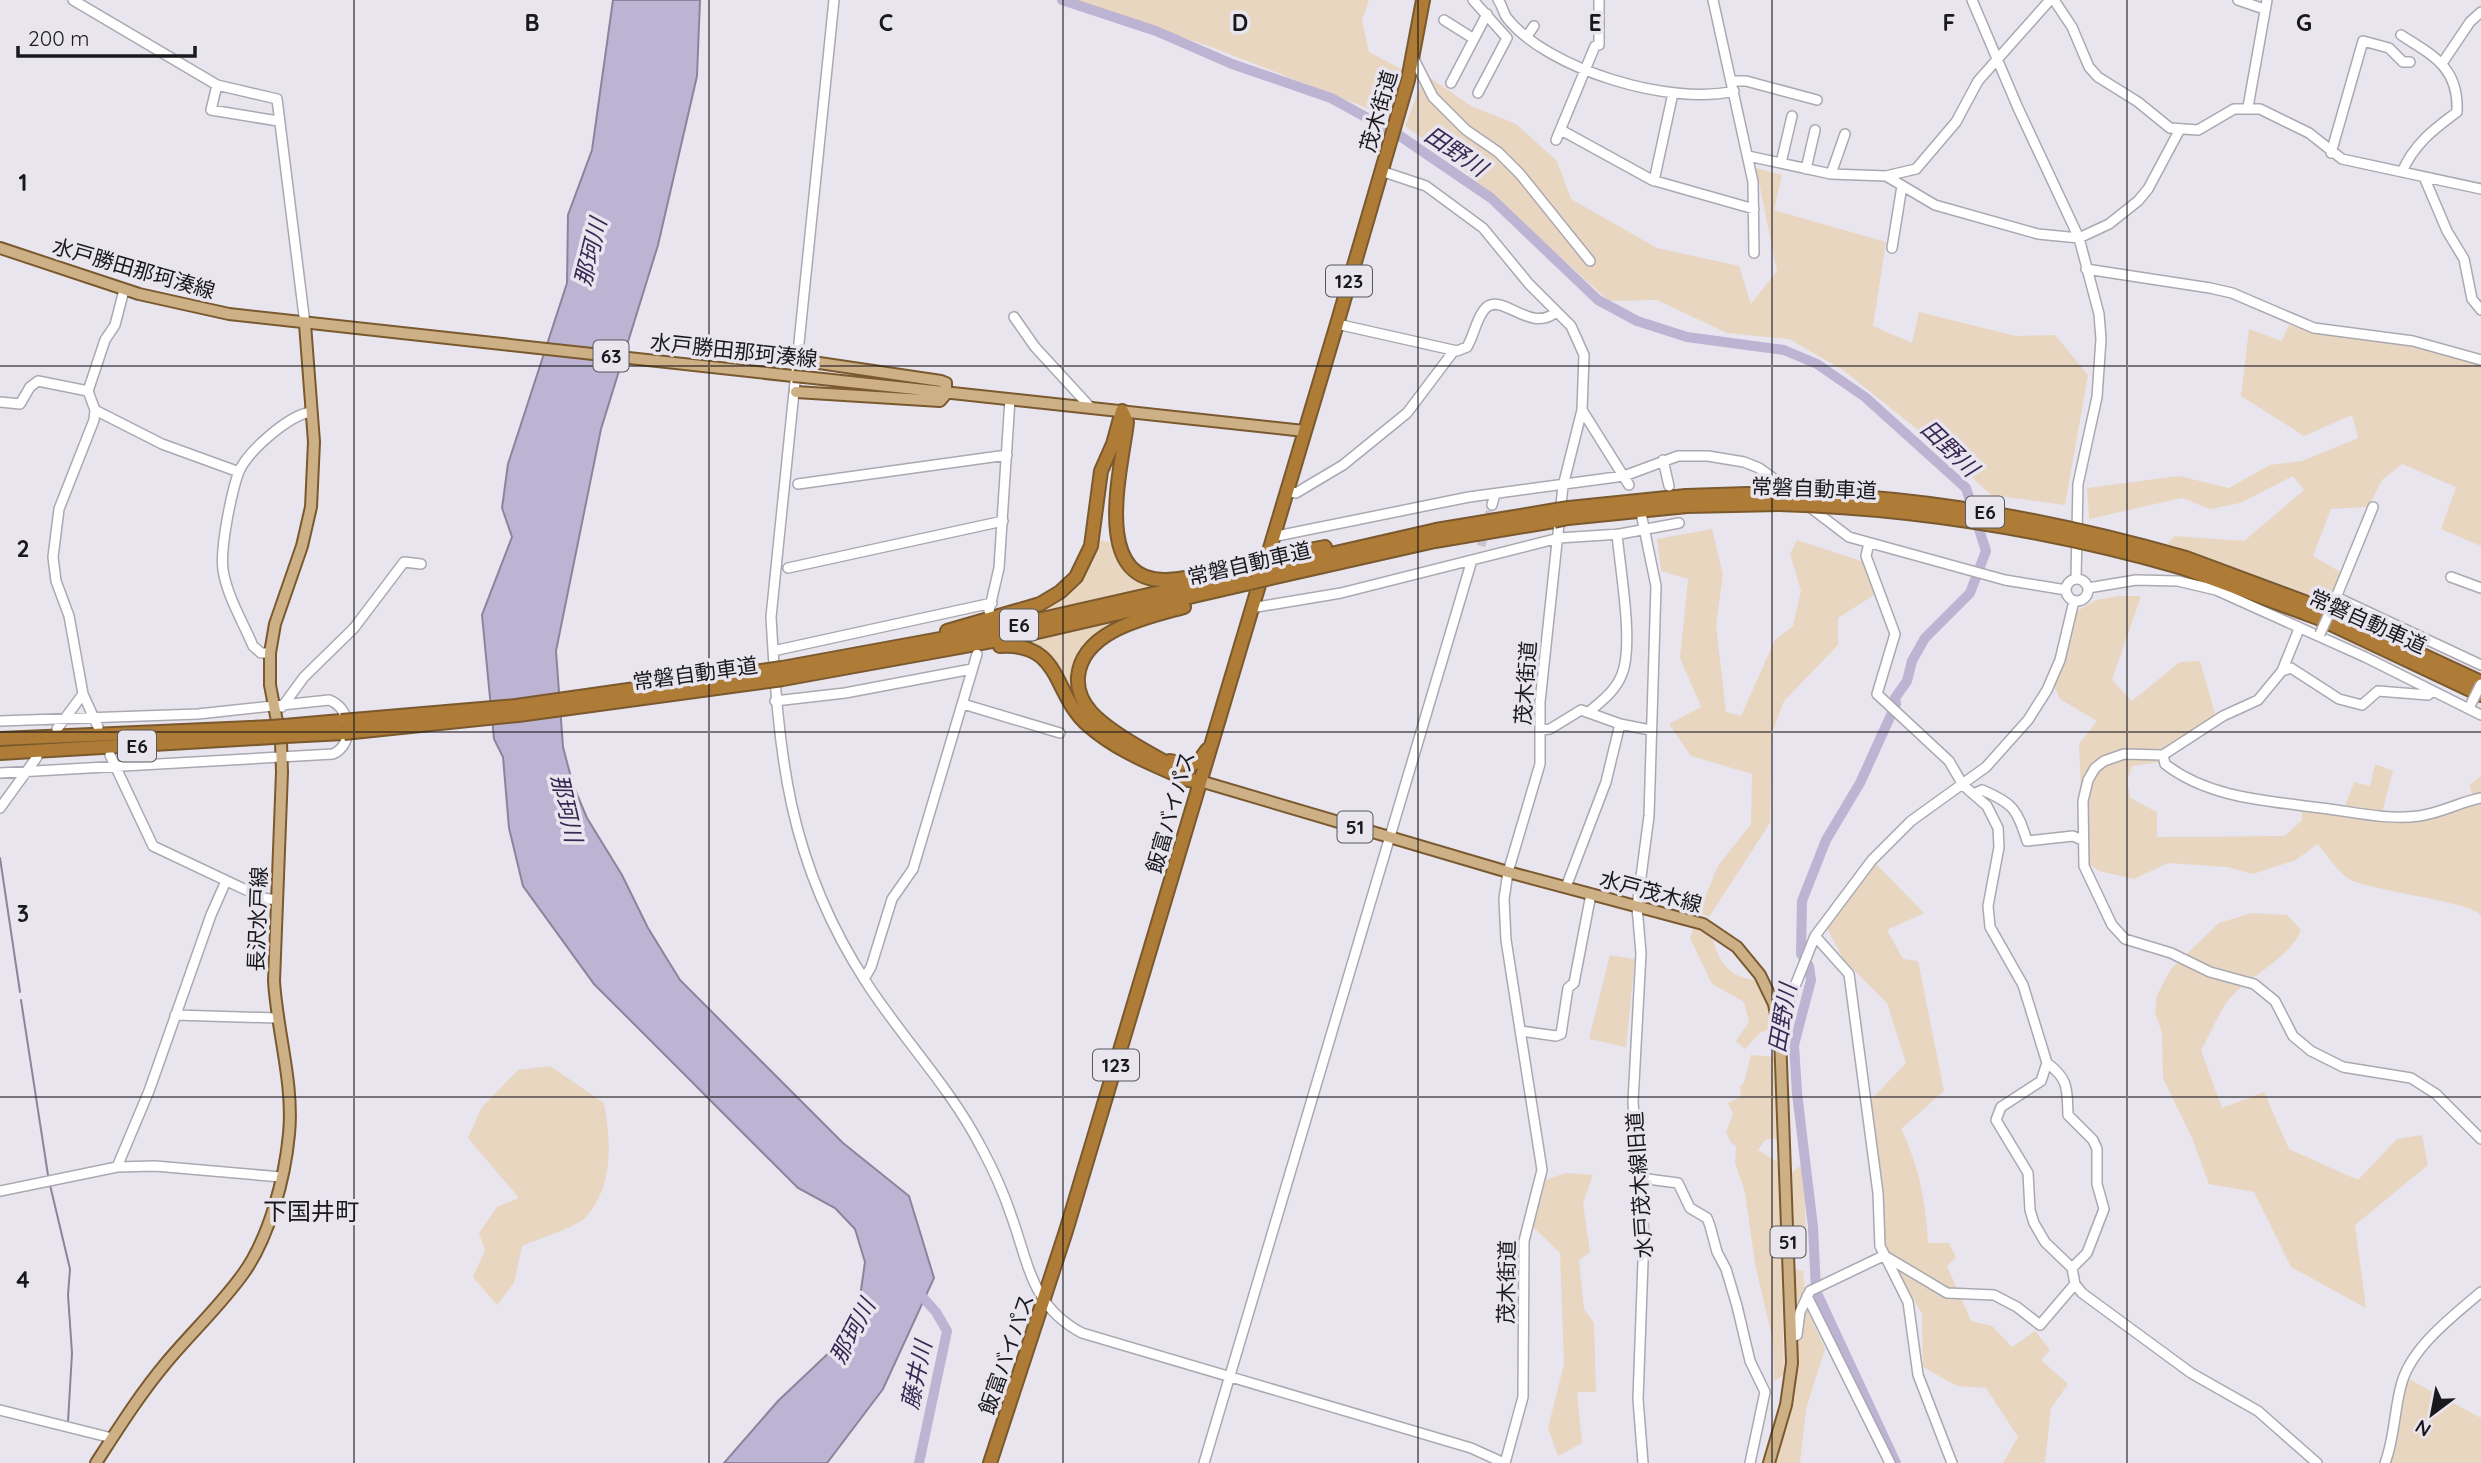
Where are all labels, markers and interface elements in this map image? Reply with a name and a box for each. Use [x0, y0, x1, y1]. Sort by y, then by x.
text: B [524, 8, 540, 37]
text: C [879, 8, 893, 37]
text: D [1232, 8, 1248, 37]
text: E [1588, 8, 1602, 37]
text: F [1943, 8, 1955, 37]
text: G [2296, 8, 2312, 37]
scale bar [18, 14, 194, 58]
text: 200 m [28, 25, 90, 51]
street label: 茂木街道 [1354, 67, 1402, 155]
water label: 田野川 [1419, 120, 1495, 184]
text: 1 [19, 168, 27, 197]
water label: 那珂川 [568, 212, 613, 289]
street label: 水戸勝田那珂湊線 [50, 232, 218, 304]
road number: 123 [1326, 266, 1372, 296]
street label: 水戸勝田那珂湊線 [649, 328, 819, 372]
road number: 63 [594, 340, 628, 372]
water label: 田野川 [1915, 414, 1987, 484]
street label: 常磐自動車道 [1751, 473, 1877, 503]
road number: E6 [1966, 496, 2004, 527]
text: 2 [16, 534, 30, 563]
street label: 常磐自動車道 [1185, 536, 1313, 590]
street label: 常磐自動車道 [2305, 583, 2431, 659]
road number: E6 [1000, 610, 1038, 640]
street label: 茂木街道 [1509, 640, 1541, 726]
street label: 常磐自動車道 [631, 651, 759, 695]
road number: E6 [118, 730, 156, 762]
street label: 飯富バイパス [1140, 748, 1200, 876]
water label: 那珂川 [545, 771, 590, 848]
road number: 51 [1338, 812, 1372, 842]
street label: 水戸茂木線 [1597, 865, 1705, 917]
street label: 長沢水戸線 [242, 866, 272, 972]
text: 3 [17, 899, 29, 928]
water label: 田野川 [1762, 979, 1803, 1054]
road number: 123 [1093, 1050, 1139, 1080]
street label: 水戸茂木線旧道 [1621, 1111, 1657, 1259]
district label: 下国井町 [263, 1196, 359, 1226]
road number: 51 [1770, 1226, 1806, 1258]
street label: 茂木街道 [1492, 1240, 1520, 1324]
text: 4 [16, 1265, 30, 1294]
street label: 飯富バイパス [973, 1290, 1039, 1418]
water label: 那珂川 [823, 1291, 882, 1368]
water label: 藤井川 [895, 1335, 938, 1412]
north arrow [2397, 1379, 2467, 1449]
text: N [2411, 1415, 2435, 1442]

